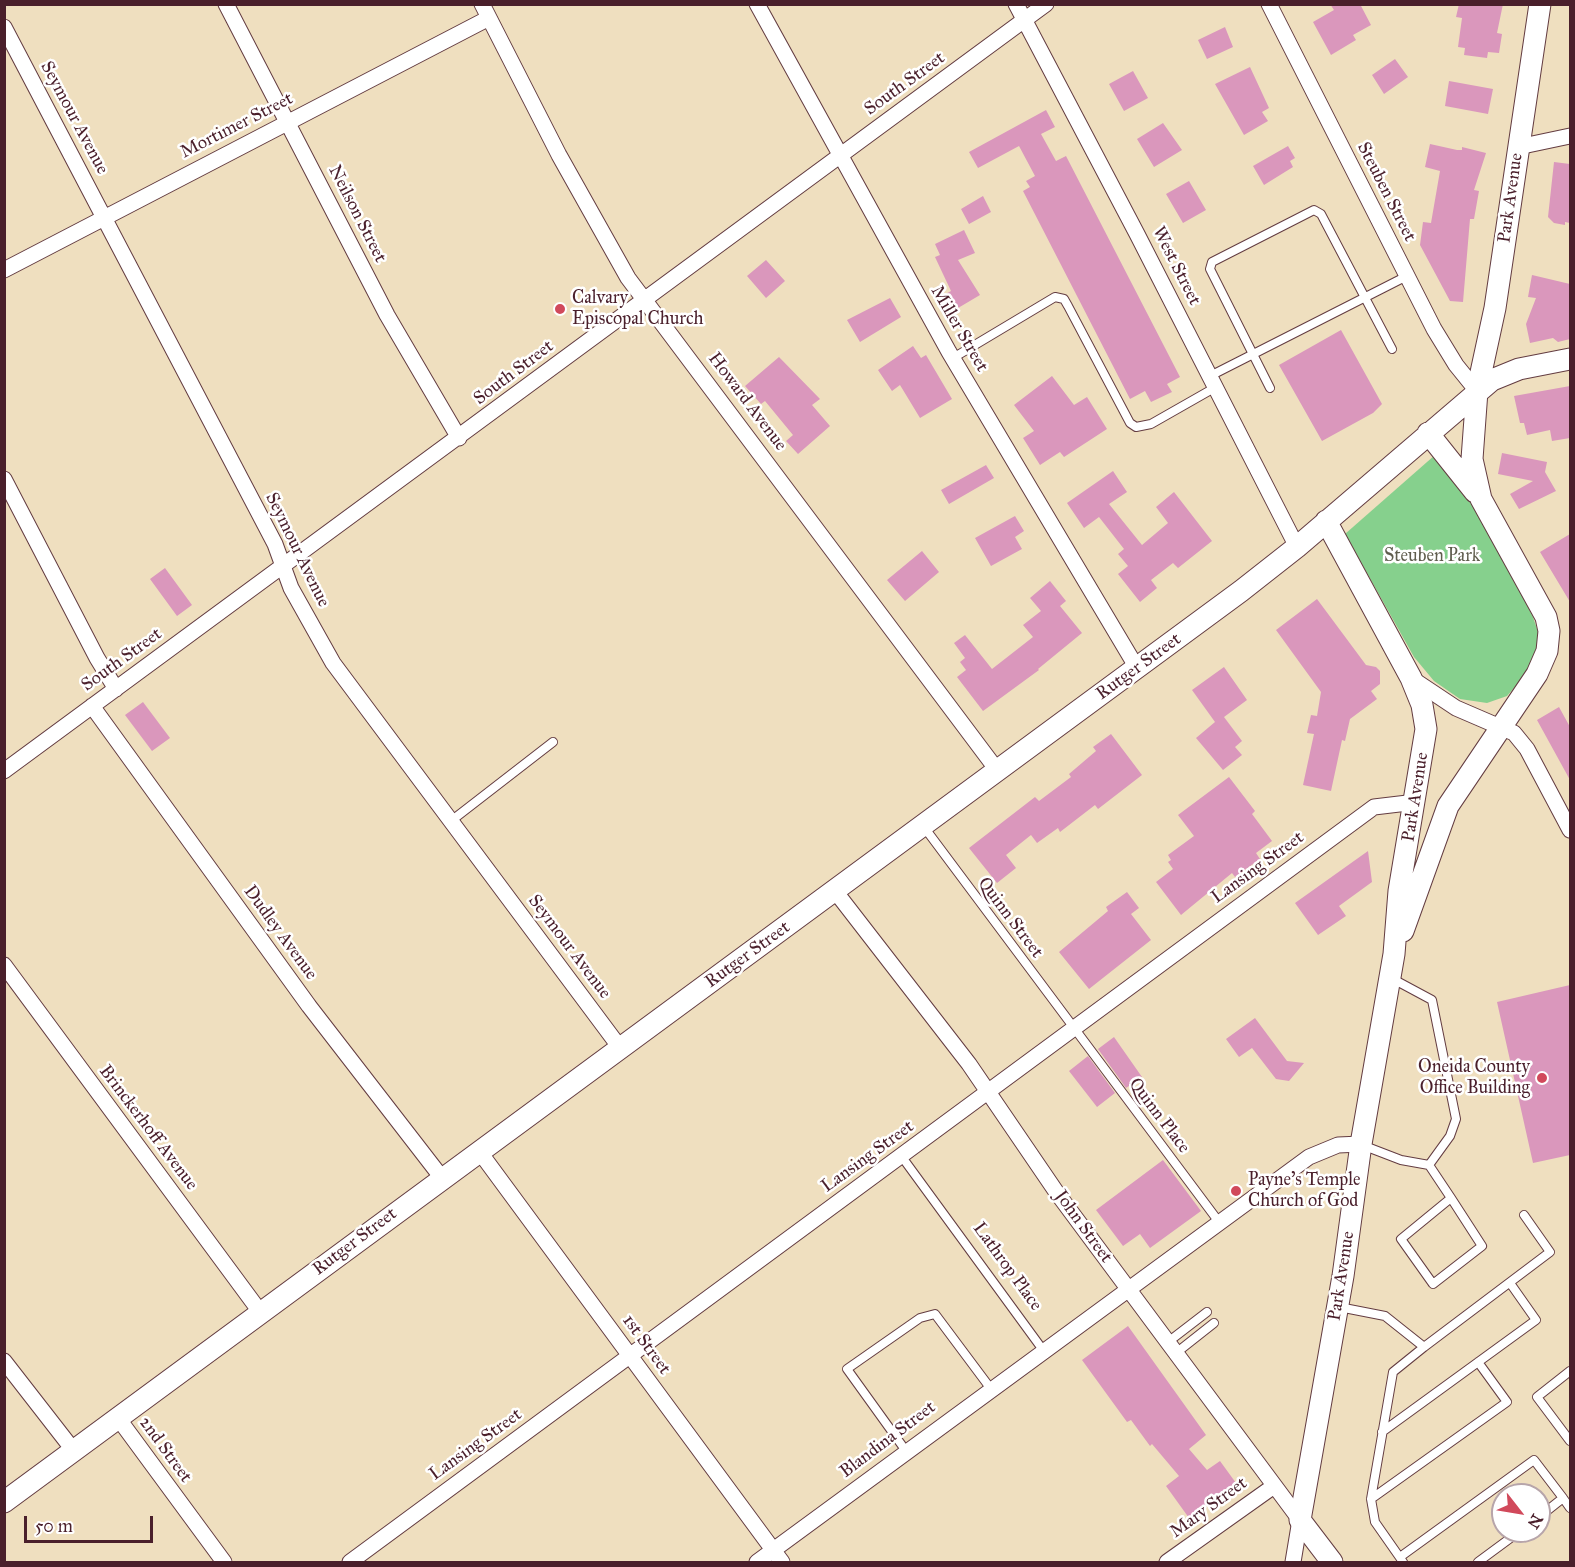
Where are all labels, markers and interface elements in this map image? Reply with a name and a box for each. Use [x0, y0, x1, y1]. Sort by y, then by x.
street label: South Street [861, 48, 949, 120]
street label: Seymour Avenue [35, 58, 113, 178]
street label: Mortimer Street [177, 88, 297, 164]
street label: Steuben Street [1352, 139, 1420, 245]
street label: Park Avenue [1494, 152, 1528, 244]
street label: Neilson Street [323, 162, 391, 266]
street label: West Street [1147, 223, 1205, 309]
street label: Miller Street [926, 282, 992, 376]
place label: Calvary Episcopal Church [572, 288, 704, 330]
marker: Calvary Episcopal Church [553, 302, 567, 316]
street label: South Street [470, 336, 558, 410]
street label: Howard Avenue [703, 349, 791, 455]
street label: Seymour Avenue [260, 489, 334, 611]
park label: Steuben Park [1384, 546, 1480, 568]
street label: South Street [78, 624, 166, 696]
street label: Rutger Street [1092, 629, 1186, 705]
street label: Park Avenue [1398, 751, 1434, 843]
street label: Lansing Street [1208, 827, 1308, 909]
street label: Quinn Street [973, 873, 1047, 963]
street label: Dudley Avenue [239, 882, 321, 984]
street label: Seymour Avenue [523, 891, 615, 1003]
street label: Rutger Street [701, 917, 795, 993]
place label: Oneida County Office Building [1418, 1057, 1530, 1100]
street label: Brinckerhoff Avenue [94, 1061, 202, 1195]
marker: Oneida County Office Building [1535, 1071, 1549, 1085]
street label: Quinn Place [1124, 1074, 1194, 1158]
street label: Lansing Street [818, 1116, 918, 1198]
place label: Payne's Temple Church of God [1248, 1170, 1361, 1212]
marker: Payne's Temple Church of God [1229, 1184, 1243, 1198]
street label: John Street [1049, 1187, 1117, 1267]
street label: Rutger Street [309, 1203, 401, 1281]
street label: Lathrop Place [968, 1219, 1046, 1315]
street label: Park Avenue [1324, 1230, 1360, 1322]
street label: 1st Street [617, 1311, 675, 1379]
street label: Blandina Street [836, 1397, 940, 1483]
street label: Lansing Street [426, 1404, 526, 1486]
street label: 2nd Street [134, 1413, 196, 1487]
street label: Mary Street [1166, 1473, 1252, 1543]
north arrow [1491, 1483, 1551, 1543]
scale bar [27, 1504, 156, 1542]
text: N [1524, 1511, 1547, 1532]
text: 50 m [35, 1515, 73, 1537]

